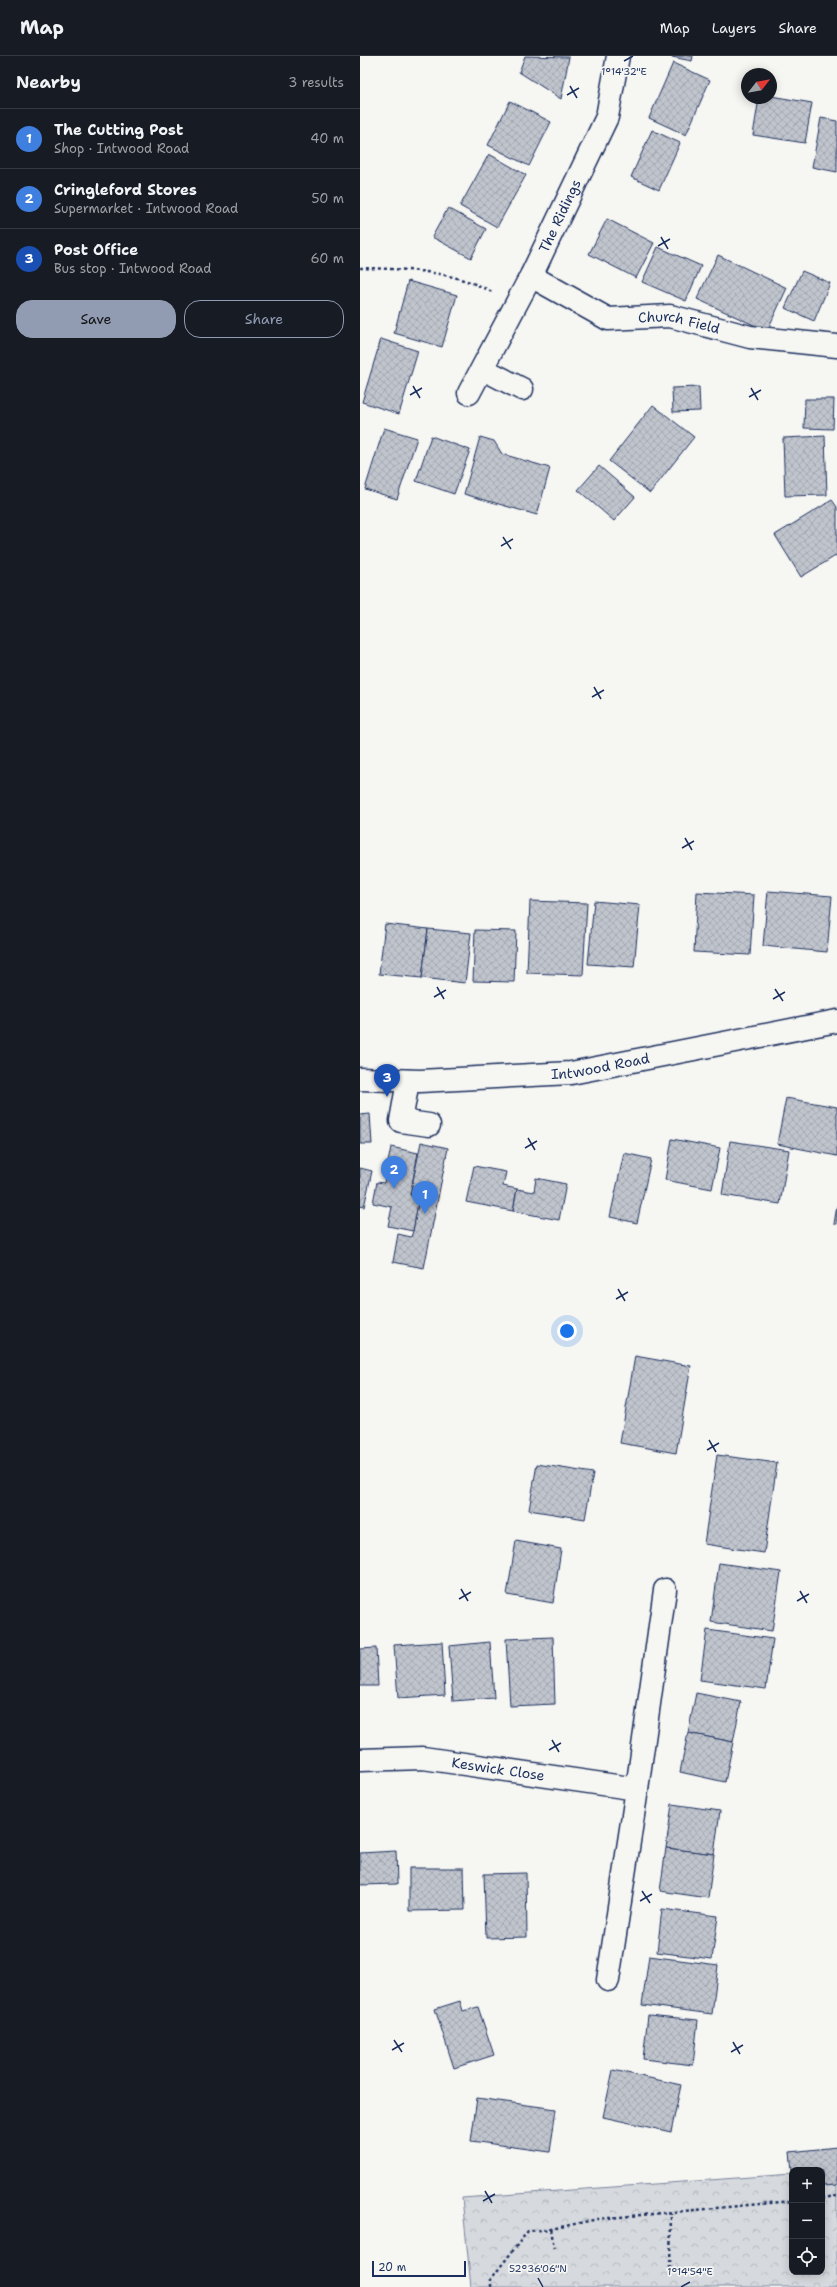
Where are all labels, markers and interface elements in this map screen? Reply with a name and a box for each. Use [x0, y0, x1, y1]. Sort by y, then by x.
text: Map [20, 15, 64, 40]
text: Map [660, 19, 690, 37]
text: Layers [712, 19, 756, 37]
text: Share [778, 19, 817, 37]
text: 1°14'32"E [601, 65, 647, 78]
north arrow [741, 68, 777, 104]
text: Nearby [16, 71, 81, 93]
text: 3 results [288, 74, 344, 91]
text: The Cutting Post [54, 120, 183, 140]
text: 1 [26, 130, 32, 147]
text: 40 m [310, 130, 344, 147]
text: Shop · Intwood Road [54, 140, 189, 157]
street label: The Ridings [535, 176, 585, 256]
text: Cringleford Stores [54, 180, 197, 200]
text: 2 [24, 190, 34, 207]
text: 50 m [311, 190, 344, 207]
text: Supermarket · Intwood Road [54, 200, 238, 217]
text: Post Office [54, 240, 138, 260]
text: 3 [24, 250, 34, 267]
text: 60 m [311, 250, 344, 267]
text: Bus stop · Intwood Road [54, 260, 212, 277]
button: Save [16, 300, 176, 338]
button: Share [184, 300, 344, 338]
street label: Church Field [638, 307, 722, 338]
street label: Intwood Road [550, 1049, 651, 1083]
pin: 3 [374, 1064, 400, 1097]
pin: 2 [381, 1156, 407, 1189]
pin: 1 [412, 1181, 438, 1214]
your location [557, 1321, 577, 1341]
street label: Keswick Close [450, 1753, 546, 1785]
map controls [789, 2167, 825, 2275]
button: + [789, 2167, 825, 2203]
button: − [789, 2203, 825, 2239]
button: locate [789, 2239, 825, 2275]
scale bar [372, 2259, 466, 2278]
text: 20 m [378, 2260, 406, 2275]
text: 52°36'06"N [509, 2262, 567, 2275]
text: 1°14'54"E [667, 2265, 713, 2278]

